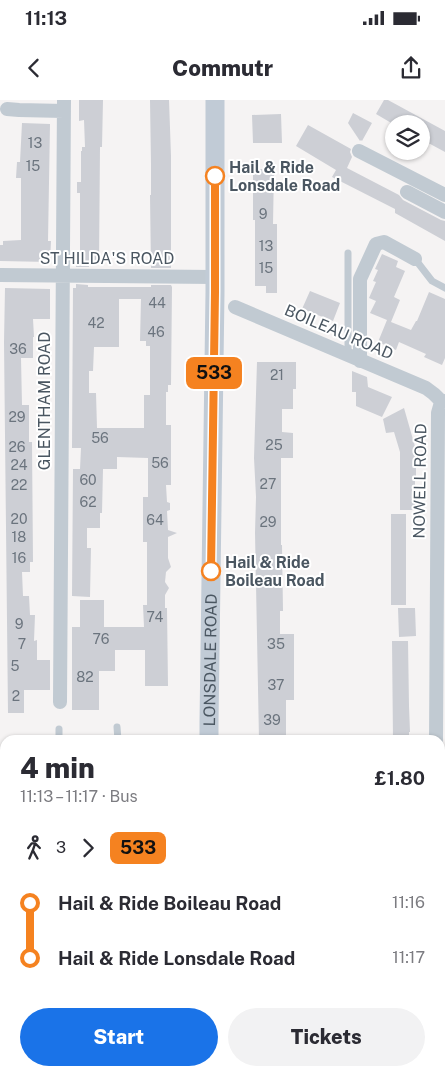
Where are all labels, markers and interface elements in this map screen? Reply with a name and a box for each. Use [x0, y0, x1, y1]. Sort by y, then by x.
text: 11:13 [25, 7, 67, 29]
icon: back [20, 54, 48, 82]
icon: share [397, 54, 425, 82]
text: Commutr [172, 55, 273, 81]
map controls [385, 115, 430, 160]
button: layers [385, 115, 430, 160]
house number: 13 [28, 135, 42, 151]
house number: 15 [26, 158, 40, 174]
place label: Hail & Ride Lonsdale Road [229, 158, 340, 195]
marker: Hail & Ride Lonsdale Road [205, 166, 225, 186]
house number: 9 [259, 206, 268, 222]
house number: 13 [259, 238, 273, 254]
street label: ST HILDA'S ROAD [40, 249, 174, 268]
house number: 15 [259, 260, 273, 276]
house number: 44 [148, 295, 166, 311]
street label: BOILEAU ROAD [282, 301, 396, 363]
house number: 42 [87, 315, 105, 331]
house number: 46 [147, 324, 165, 340]
street label: GLENTHAM ROAD [35, 332, 54, 470]
house number: 36 [9, 341, 27, 357]
line badge: 533 [185, 357, 243, 389]
text: 533 [196, 362, 232, 383]
house number: 21 [270, 367, 284, 383]
house number: 29 [8, 409, 26, 425]
street label: NOWELL ROAD [409, 423, 431, 539]
house number: 56 [91, 430, 109, 446]
house number: 25 [265, 437, 283, 453]
house number: 26 [8, 439, 26, 455]
house number: 56 [151, 455, 169, 471]
house number: 24 [10, 457, 28, 473]
house number: 60 [79, 472, 97, 488]
house number: 27 [260, 476, 276, 492]
house number: 22 [11, 477, 27, 493]
house number: 62 [79, 494, 97, 510]
house number: 20 [11, 511, 27, 527]
house number: 64 [146, 512, 164, 528]
house number: 29 [259, 514, 277, 530]
house number: 18 [12, 529, 26, 545]
house number: 16 [12, 550, 26, 566]
place label: Hail & Ride Boileau Road [225, 553, 325, 590]
marker: Hail & Ride Boileau Road [201, 561, 221, 581]
street label: LONSDALE ROAD [199, 593, 220, 727]
house number: 74 [147, 609, 164, 625]
house number: 9 [15, 616, 24, 632]
house number: 76 [93, 631, 110, 647]
house number: 7 [18, 636, 26, 652]
house number: 35 [267, 636, 285, 652]
house number: 5 [11, 658, 20, 674]
house number: 82 [76, 669, 94, 685]
house number: 37 [268, 677, 284, 693]
house number: 2 [12, 688, 20, 704]
house number: 39 [263, 712, 281, 728]
text: 4 min [20, 751, 95, 784]
text: £1.80 [375, 767, 425, 789]
text: 11:13 – 11:17 · Bus [20, 787, 138, 806]
icon: walk [20, 834, 48, 862]
icon: forward [74, 834, 102, 862]
text: 533 [120, 837, 156, 858]
text: 3 [56, 838, 66, 857]
text: Hail & Ride Boileau Road [58, 892, 281, 914]
text: 11:16 [392, 893, 425, 912]
text: Hail & Ride Lonsdale Road [58, 947, 295, 969]
text: 11:17 [392, 948, 425, 967]
button: Start [20, 1008, 218, 1066]
button: Tickets [228, 1008, 425, 1066]

